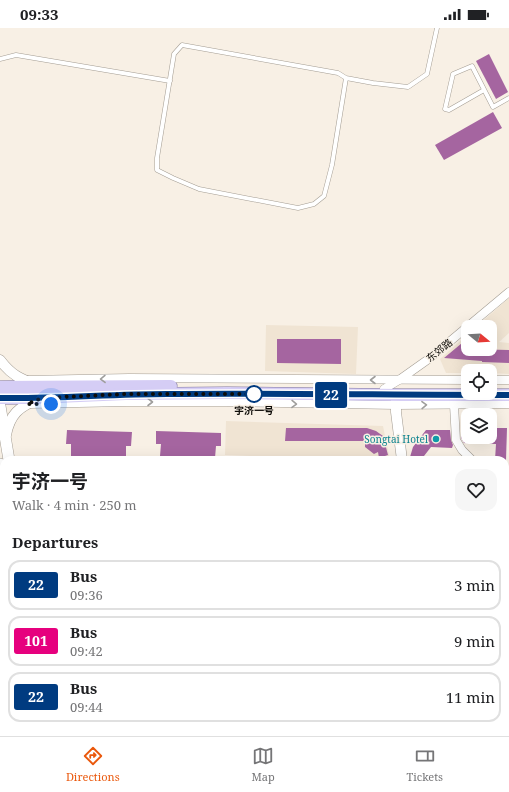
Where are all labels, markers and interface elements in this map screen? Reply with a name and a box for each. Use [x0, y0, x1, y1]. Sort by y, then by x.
text: 09:33 [20, 4, 58, 24]
north arrow [461, 320, 497, 356]
map controls [461, 320, 497, 444]
street label: 东郊路 [423, 335, 455, 365]
button: locate [461, 364, 497, 400]
one-way arrow [100, 374, 106, 383]
one-way arrow [370, 376, 376, 384]
line badge: 22 [313, 382, 349, 408]
marker: 宇济一号 [245, 385, 263, 403]
text: 22 [323, 385, 339, 404]
your location [41, 394, 61, 414]
one-way arrow [147, 398, 153, 406]
one-way arrow [291, 399, 297, 408]
one-way arrow [421, 401, 427, 409]
place label: 宇济一号 [234, 403, 274, 417]
button: layers [461, 408, 497, 444]
place label: Songtai Hotel [364, 432, 428, 446]
marker: Songtai Hotel [431, 434, 441, 444]
text: 宇济一号 [12, 468, 88, 494]
button: heart [455, 469, 497, 511]
text: Walk · 4 min · 250 m [12, 496, 137, 514]
text: Departures [12, 532, 98, 552]
text: Bus [70, 566, 97, 586]
text: 22 [28, 575, 44, 594]
text: 3 min [454, 575, 495, 595]
text: 09:36 [70, 586, 103, 604]
text: Bus [70, 622, 97, 642]
text: 101 [24, 631, 48, 650]
text: 9 min [454, 631, 495, 651]
text: 09:42 [70, 642, 103, 660]
text: Bus [70, 678, 97, 698]
text: 22 [28, 687, 44, 706]
text: 11 min [446, 687, 495, 707]
text: 09:44 [70, 698, 103, 716]
tab: Directions [66, 745, 120, 784]
tab: Map [251, 745, 275, 784]
tab: Tickets [406, 745, 443, 784]

